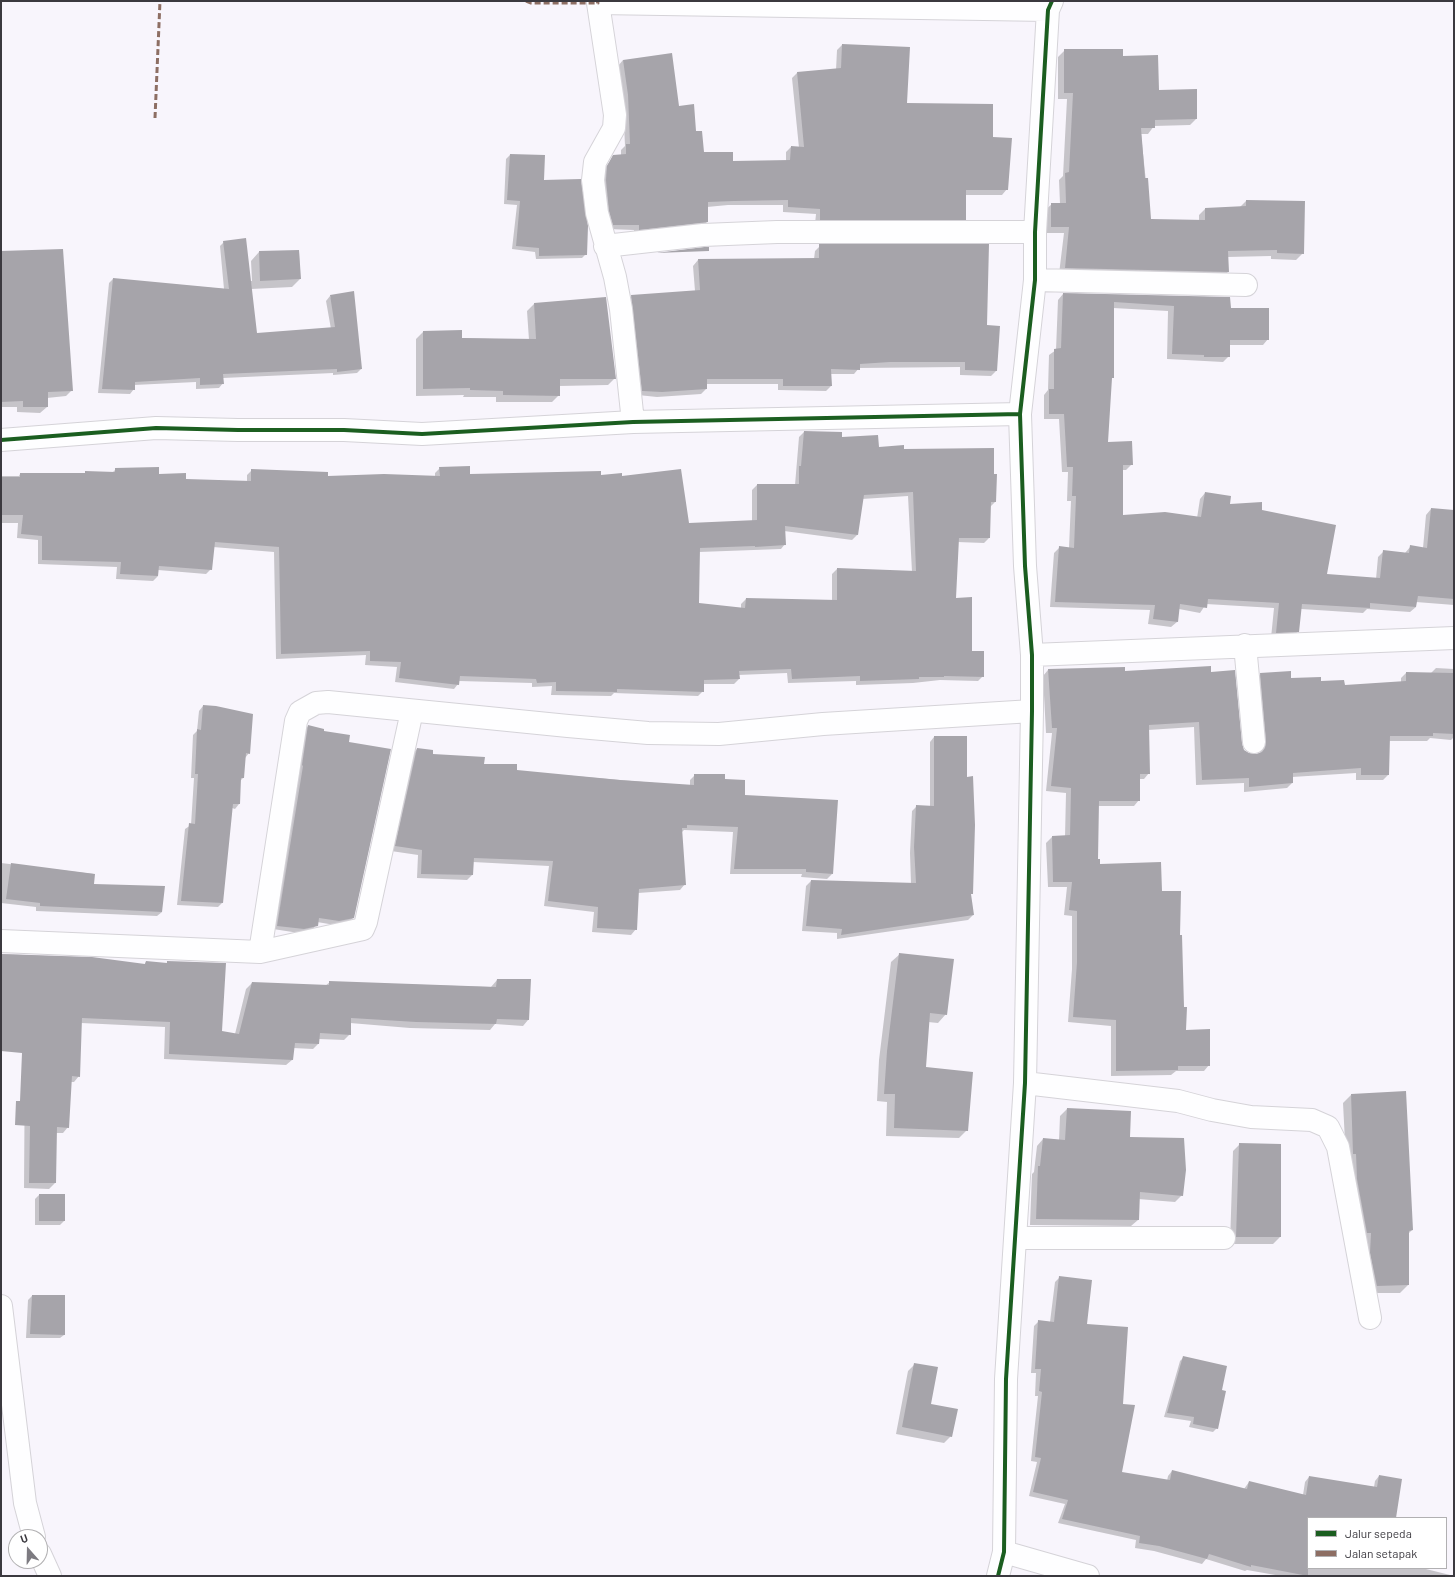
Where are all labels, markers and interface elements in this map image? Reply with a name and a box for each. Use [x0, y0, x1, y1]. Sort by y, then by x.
legend [1307, 1517, 1447, 1569]
text: Jalur sepeda [1345, 1526, 1412, 1540]
north arrow [8, 1529, 48, 1569]
text: U [19, 1531, 30, 1545]
text: Jalan setapak [1345, 1546, 1417, 1560]

